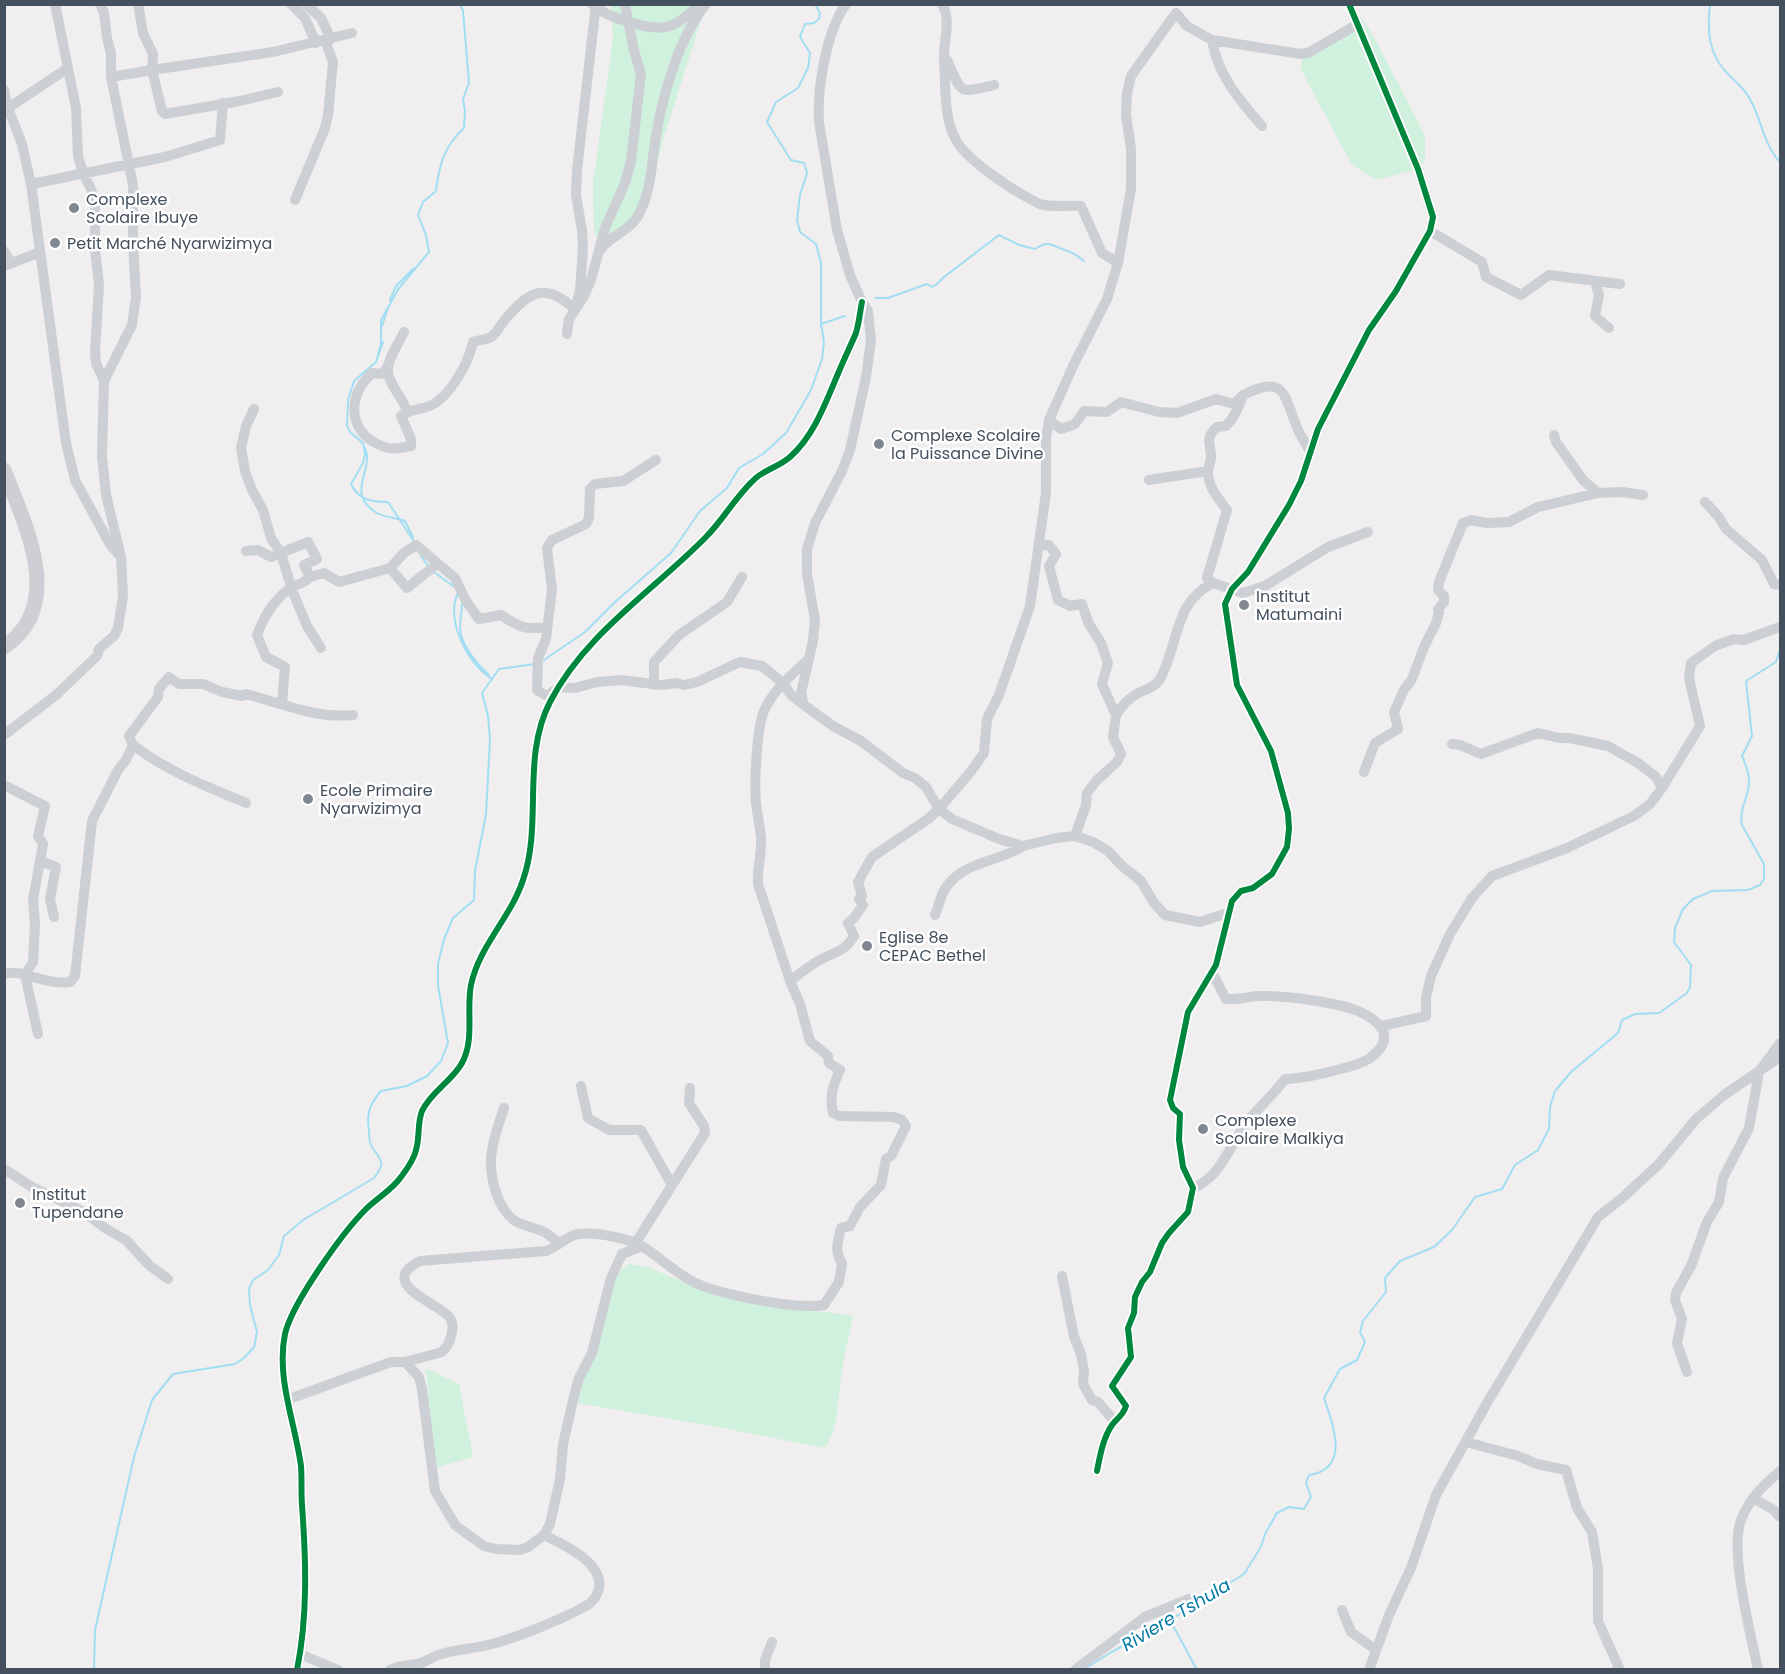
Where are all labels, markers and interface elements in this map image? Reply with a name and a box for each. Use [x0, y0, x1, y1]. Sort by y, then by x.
place label: Complexe Scolaire Ibuye [86, 188, 198, 229]
marker: Complexe Scolaire Ibuye [67, 201, 81, 215]
place label: Petit Marché Nyarwizimya [67, 232, 272, 255]
marker: Petit Marché Nyarwizimya [48, 236, 62, 250]
place label: Complexe Scolaire la Puissance Divine [891, 424, 1044, 465]
marker: Complexe Scolaire la Puissance Divine [872, 437, 886, 451]
place label: Institut Matumaini [1256, 585, 1342, 626]
marker: Institut Matumaini [1237, 598, 1251, 612]
place label: Ecole Primaire Nyarwizimya [320, 779, 433, 820]
marker: Ecole Primaire Nyarwizimya [301, 792, 315, 806]
place label: Eglise 8e CEPAC Bethel [879, 926, 986, 967]
marker: Eglise 8e CEPAC Bethel [860, 939, 874, 953]
place label: Complexe Scolaire Malkiya [1215, 1109, 1344, 1150]
marker: Complexe Scolaire Malkiya [1196, 1122, 1210, 1136]
place label: Institut Tupendane [32, 1183, 124, 1224]
marker: Institut Tupendane [13, 1196, 27, 1210]
water label: Riviere Tshula [1117, 1572, 1235, 1657]

